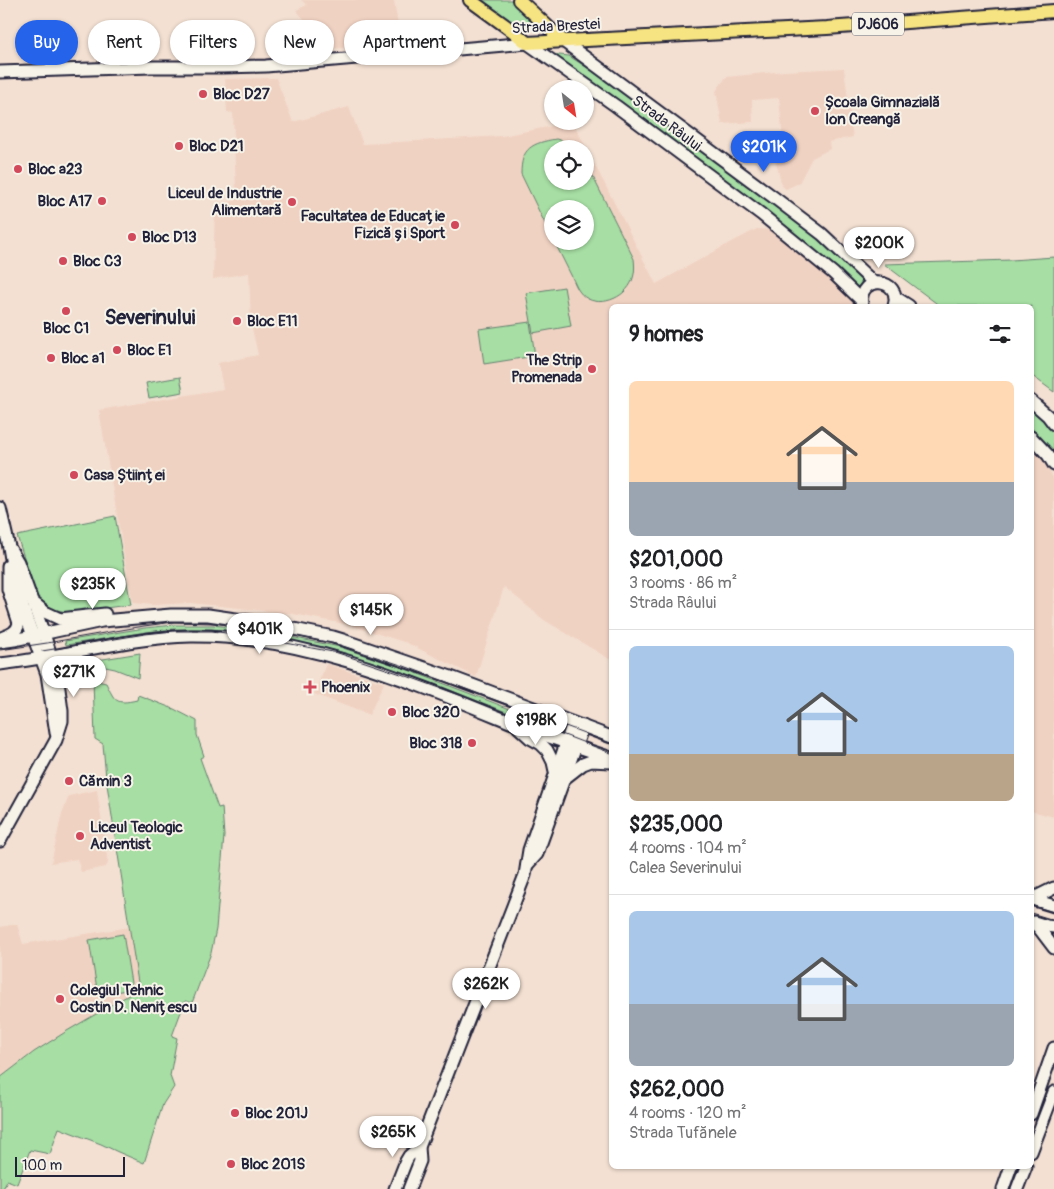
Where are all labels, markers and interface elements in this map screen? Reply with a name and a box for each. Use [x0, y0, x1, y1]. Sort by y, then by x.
road number: DJ606 [852, 12, 904, 36]
street label: Strada Brestei [511, 15, 601, 38]
chip: Buy [15, 20, 78, 65]
chip: Rent [88, 20, 160, 65]
chip: Filters [170, 20, 255, 65]
chip: New [265, 20, 334, 65]
chip: Apartment [344, 20, 464, 65]
north arrow [544, 80, 594, 130]
map controls [544, 80, 594, 250]
place label: Bloc D27 [213, 85, 270, 104]
marker: Bloc D27 [197, 88, 209, 100]
street label: Strada Râului [628, 91, 705, 156]
place label: Școala Gimnazială Ion Creangă [825, 93, 940, 129]
marker: Școala Gimnazială Ion Creangă [809, 105, 821, 117]
pin: $201K [729, 130, 799, 173]
place label: Bloc D21 [189, 137, 244, 156]
text: $201K [742, 137, 786, 157]
marker: Bloc D21 [173, 140, 185, 152]
button: locate [544, 140, 594, 190]
place label: Bloc a23 [28, 160, 82, 179]
marker: Bloc a23 [12, 163, 24, 175]
place label: Liceul de Industrie Alimentară [168, 184, 283, 220]
place label: Bloc A17 [37, 192, 92, 211]
marker: Bloc A17 [96, 195, 108, 207]
marker: Liceul de Industrie Alimentară [286, 196, 298, 208]
button: layers [544, 200, 594, 250]
place label: Facultatea de Educație Fizică și Sport [300, 207, 446, 243]
marker: Facultatea de Educație Fizică și Sport [449, 219, 461, 231]
pin: $200K [844, 226, 914, 269]
place label: Bloc D13 [142, 228, 197, 247]
marker: Bloc D13 [126, 231, 138, 243]
text: $200K [854, 233, 904, 253]
place label: Bloc C3 [73, 252, 122, 271]
marker: Bloc C3 [57, 255, 69, 267]
marker: Bloc C1 [60, 305, 72, 317]
district label: Severinului [105, 305, 196, 330]
place label: Bloc E11 [247, 312, 298, 331]
marker: Bloc E11 [231, 315, 243, 327]
place label: Bloc C1 [43, 319, 89, 338]
icon: filters [986, 320, 1014, 348]
text: 9 homes [629, 321, 703, 348]
place label: Bloc E1 [127, 341, 172, 360]
marker: Bloc E1 [111, 344, 123, 356]
place label: Bloc a1 [61, 349, 105, 368]
place label: The Strip Promenada [511, 351, 582, 387]
marker: Bloc a1 [45, 352, 57, 364]
marker: The Strip Promenada [586, 363, 598, 375]
icon: home [777, 413, 867, 503]
place label: Casa Științei [84, 466, 165, 485]
marker: Casa Științei [68, 469, 80, 481]
text: $201,000 [629, 546, 723, 573]
pin: $235K [58, 568, 128, 610]
text: 3 rooms · 86 m² [629, 573, 737, 593]
text: $235K [71, 574, 115, 594]
text: Strada Râului [629, 593, 716, 613]
pin: $145K [336, 594, 406, 636]
text: $145K [350, 600, 392, 620]
pin: $401K [225, 612, 295, 655]
text: $401K [238, 619, 282, 639]
pin: $271K [39, 656, 109, 698]
text: $271K [53, 662, 95, 682]
place label: Phoenix [321, 678, 371, 697]
icon: home [777, 679, 867, 769]
marker: Phoenix [303, 680, 317, 694]
place label: Bloc 320 [402, 703, 460, 722]
pin: $198K [501, 704, 571, 746]
marker: Bloc 320 [386, 706, 398, 718]
text: $198K [516, 710, 556, 730]
place label: Bloc 318 [409, 734, 462, 753]
marker: Bloc 318 [466, 737, 478, 749]
place label: Cămin 3 [79, 772, 132, 791]
marker: Cămin 3 [63, 775, 75, 787]
text: $235,000 [629, 811, 723, 838]
place label: Liceul Teologic Adventist [90, 818, 183, 854]
marker: Liceul Teologic Adventist [74, 830, 86, 842]
text: 4 rooms · 104 m² [629, 838, 747, 858]
text: Calea Severinului [629, 858, 741, 878]
icon: home [777, 944, 867, 1034]
pin: $262K [451, 968, 521, 1010]
text: $262K [463, 974, 509, 994]
place label: Colegiul Tehnic Costin D. Nenițescu [70, 981, 197, 1017]
marker: Colegiul Tehnic Costin D. Nenițescu [54, 993, 66, 1005]
text: $262,000 [629, 1076, 724, 1103]
text: 4 rooms · 120 m² [629, 1103, 746, 1123]
place label: Bloc 201J [245, 1104, 308, 1123]
marker: Bloc 201J [229, 1107, 241, 1119]
pin: $265K [358, 1116, 428, 1158]
text: $265K [370, 1122, 416, 1142]
text: Strada Tufănele [629, 1123, 737, 1143]
scale bar [15, 1154, 125, 1177]
place label: Bloc 201S [241, 1155, 305, 1174]
text: 100 m [22, 1157, 62, 1174]
marker: Bloc 201S [225, 1158, 237, 1170]

